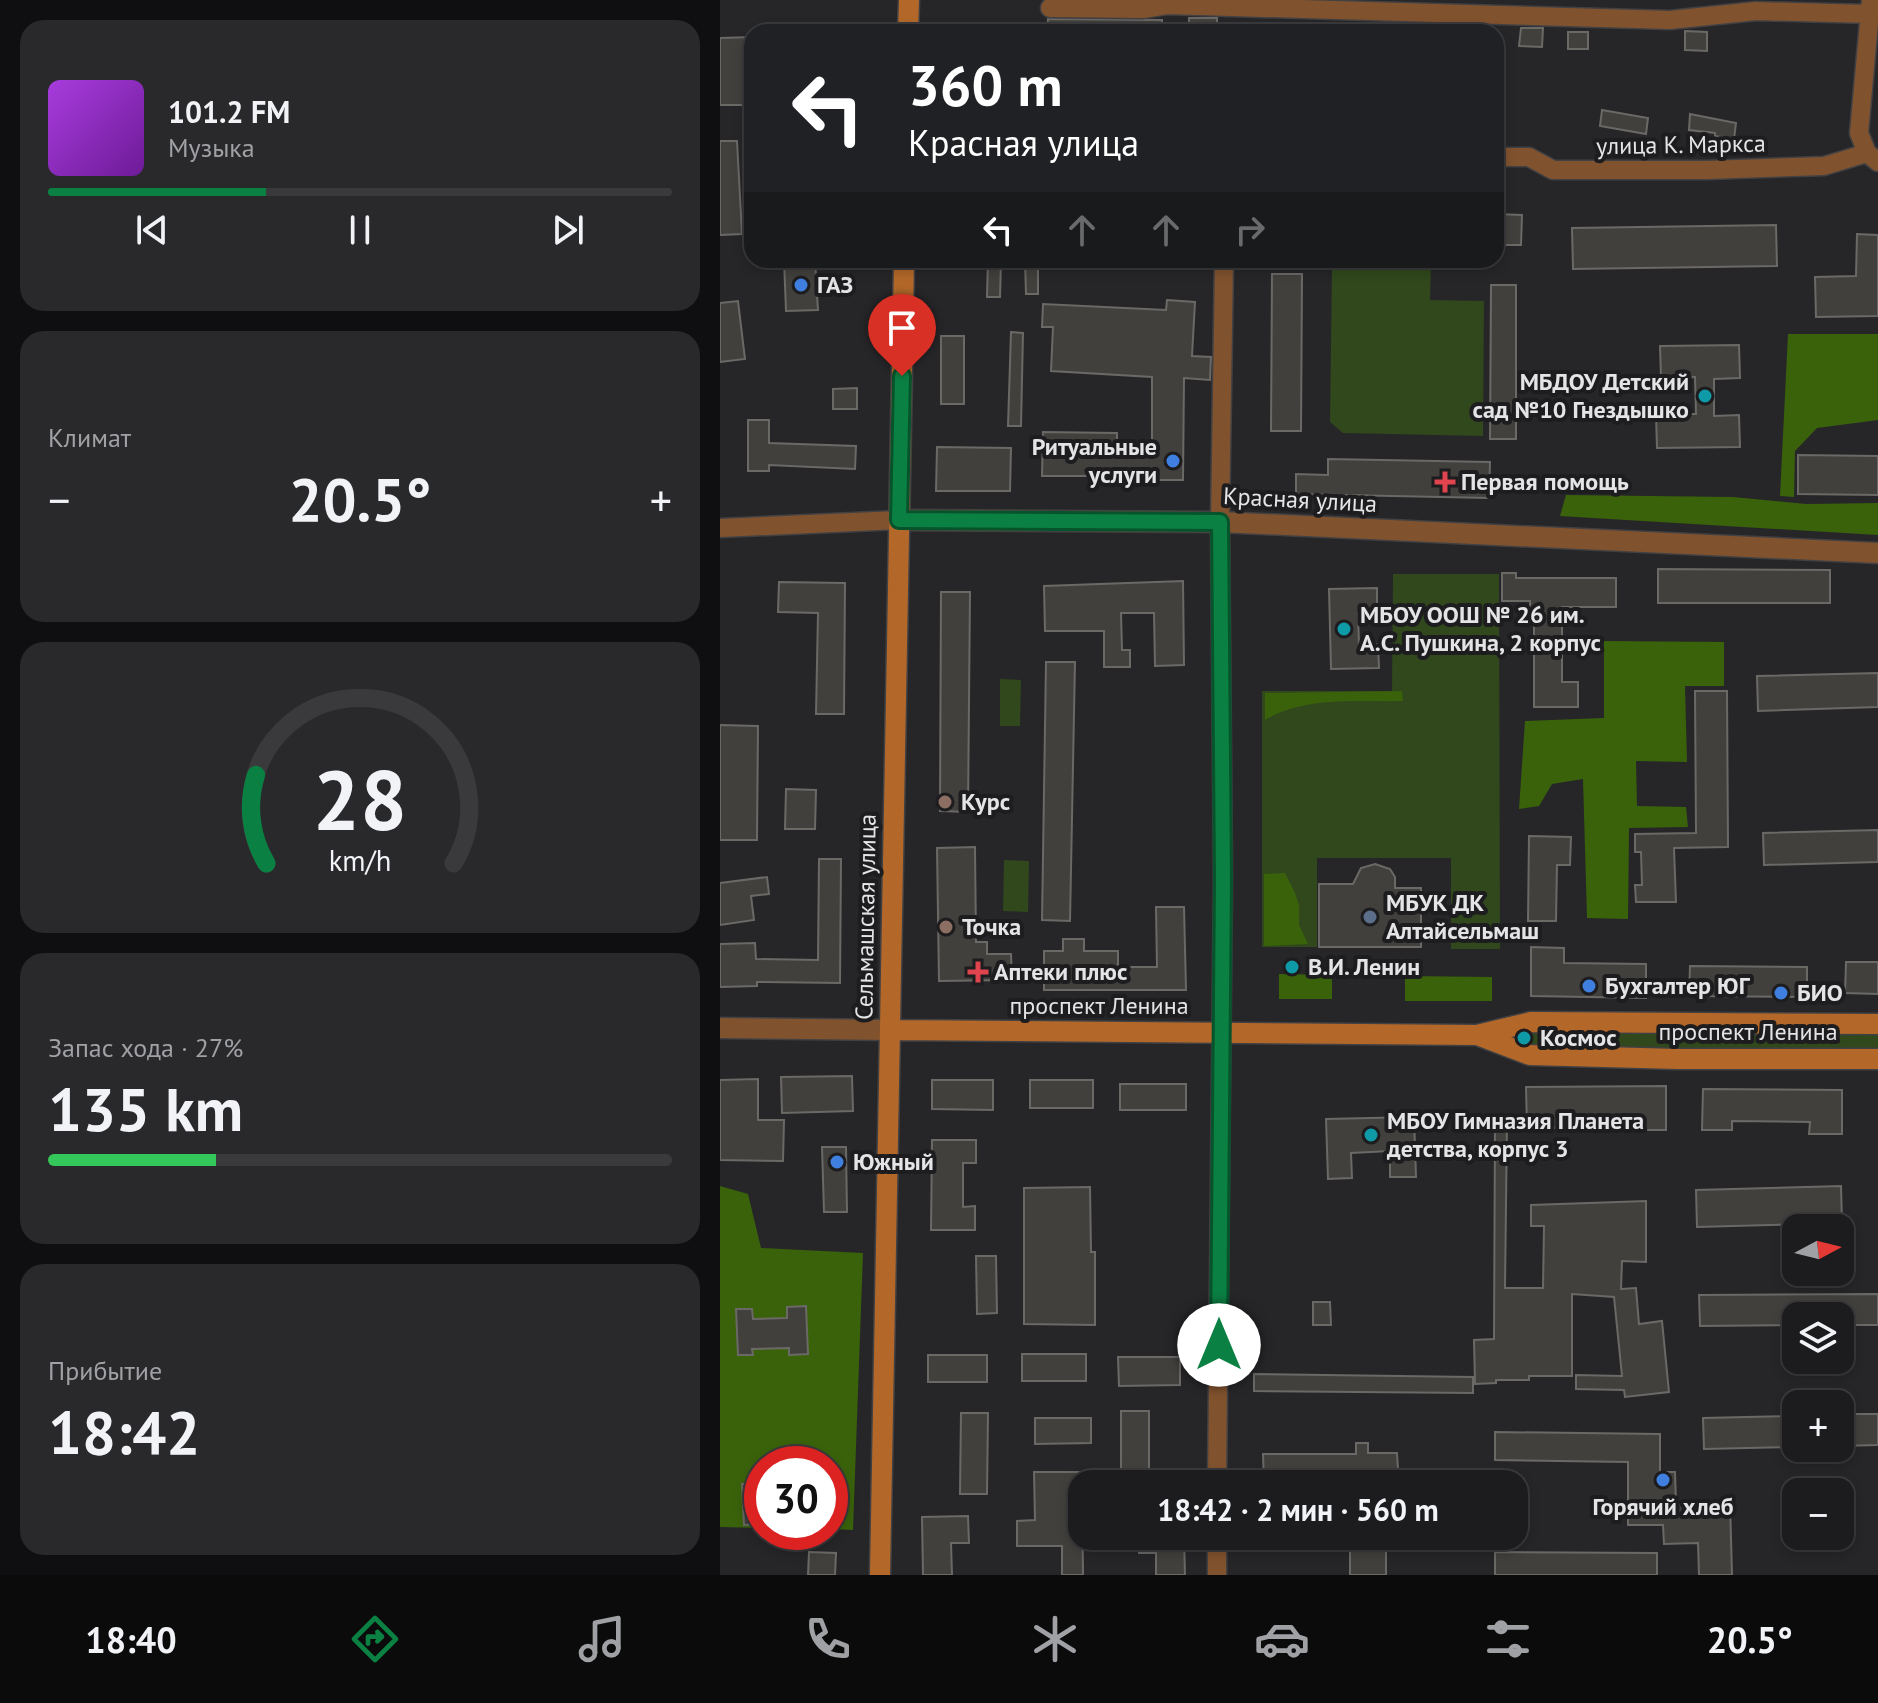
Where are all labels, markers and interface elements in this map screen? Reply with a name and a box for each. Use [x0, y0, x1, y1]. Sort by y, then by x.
text: 360 m [908, 49, 1063, 121]
icon: left [776, 56, 880, 160]
text: 101.2 FM [168, 92, 290, 131]
text: Красная улица [908, 119, 1139, 166]
street label: улица К. Маркса [1596, 128, 1766, 161]
text: Музыка [168, 131, 255, 164]
icon: previous [130, 208, 174, 252]
icon: pause [338, 208, 382, 252]
icon: next [546, 208, 590, 252]
icon: left [976, 208, 1020, 252]
icon: ahead [1060, 208, 1104, 252]
icon: ahead [1144, 208, 1188, 252]
icon: right [1228, 208, 1272, 252]
place label: ГАЗ [817, 269, 853, 300]
marker: ГАЗ [792, 276, 810, 294]
pin [868, 294, 936, 376]
icon: arrive [880, 306, 924, 350]
place label: МБДОУ Детский сад №10 Гнездышко [1473, 366, 1689, 425]
marker: МБДОУ Детский сад №10 Гнездышко [1696, 387, 1714, 405]
text: Климат [48, 421, 131, 454]
place label: Ритуальные услуги [1032, 431, 1157, 490]
marker: Ритуальные услуги [1164, 452, 1182, 470]
text: 20.5° [288, 460, 432, 538]
place label: Первая помощь [1461, 466, 1629, 497]
text: − [48, 471, 70, 528]
text: + [650, 471, 672, 528]
marker: Первая помощь [1436, 473, 1454, 491]
street label: Красная улица [1222, 480, 1378, 519]
place label: МБОУ ООШ № 26 им. А.С. Пушкина, 2 корпус [1360, 599, 1601, 658]
marker: МБОУ ООШ № 26 им. А.С. Пушкина, 2 корпус [1335, 620, 1353, 638]
text: 28 [313, 744, 407, 852]
place label: Курс [961, 786, 1010, 817]
marker: Курс [936, 793, 954, 811]
street label: Сельмашская улица [848, 814, 883, 1020]
text: km/h [329, 842, 391, 879]
place label: МБУК ДК Алтайсельмаш [1386, 887, 1539, 946]
marker: МБУК ДК Алтайсельмаш [1361, 908, 1379, 926]
place label: Точка [962, 911, 1021, 942]
marker: Точка [937, 918, 955, 936]
place label: В.И. Ленин [1308, 951, 1420, 982]
place label: Аптеки плюс [994, 956, 1127, 987]
marker: В.И. Ленин [1283, 958, 1301, 976]
marker: Аптеки плюс [969, 963, 987, 981]
place label: Бухгалтер ЮГ [1605, 970, 1751, 1001]
marker: Бухгалтер ЮГ [1580, 977, 1598, 995]
place label: БИО [1797, 977, 1843, 1008]
marker: БИО [1772, 984, 1790, 1002]
street label: проспект Ленина [1009, 990, 1189, 1021]
street label: проспект Ленина [1658, 1016, 1838, 1047]
place label: Космос [1540, 1022, 1617, 1053]
marker: Космос [1515, 1029, 1533, 1047]
text: Запас хода · 27% [48, 1031, 243, 1064]
text: 135 km [48, 1070, 243, 1148]
place label: МБОУ Гимназия Планета детства, корпус 3 [1386, 1105, 1644, 1164]
marker: МБОУ Гимназия Планета детства, корпус 3 [1362, 1126, 1380, 1144]
place label: Южный [853, 1146, 934, 1177]
marker: Южный [828, 1153, 846, 1171]
north arrow [1782, 1214, 1854, 1286]
map controls [1782, 1214, 1854, 1550]
button: layers [1782, 1302, 1854, 1374]
position arrow [1177, 1303, 1261, 1387]
text: Прибытие [48, 1354, 162, 1387]
button: + [1782, 1390, 1854, 1462]
text: 18:42 [48, 1393, 200, 1471]
speed limit sign: 30 [744, 1446, 848, 1550]
marker: Горячий хлеб [1654, 1471, 1672, 1489]
button: − [1782, 1478, 1854, 1550]
text: 18:42 · 2 мин · 560 m [1157, 1490, 1439, 1529]
place label: Горячий хлеб [1592, 1491, 1734, 1522]
icon: directions [347, 1611, 403, 1667]
icon: music [574, 1611, 630, 1667]
icon: phone [800, 1611, 856, 1667]
icon: climate [1027, 1611, 1083, 1667]
icon: car [1254, 1611, 1310, 1667]
icon: filters [1480, 1611, 1536, 1667]
text: 18:40 [85, 1616, 177, 1663]
text: 20.5° [1707, 1616, 1793, 1663]

